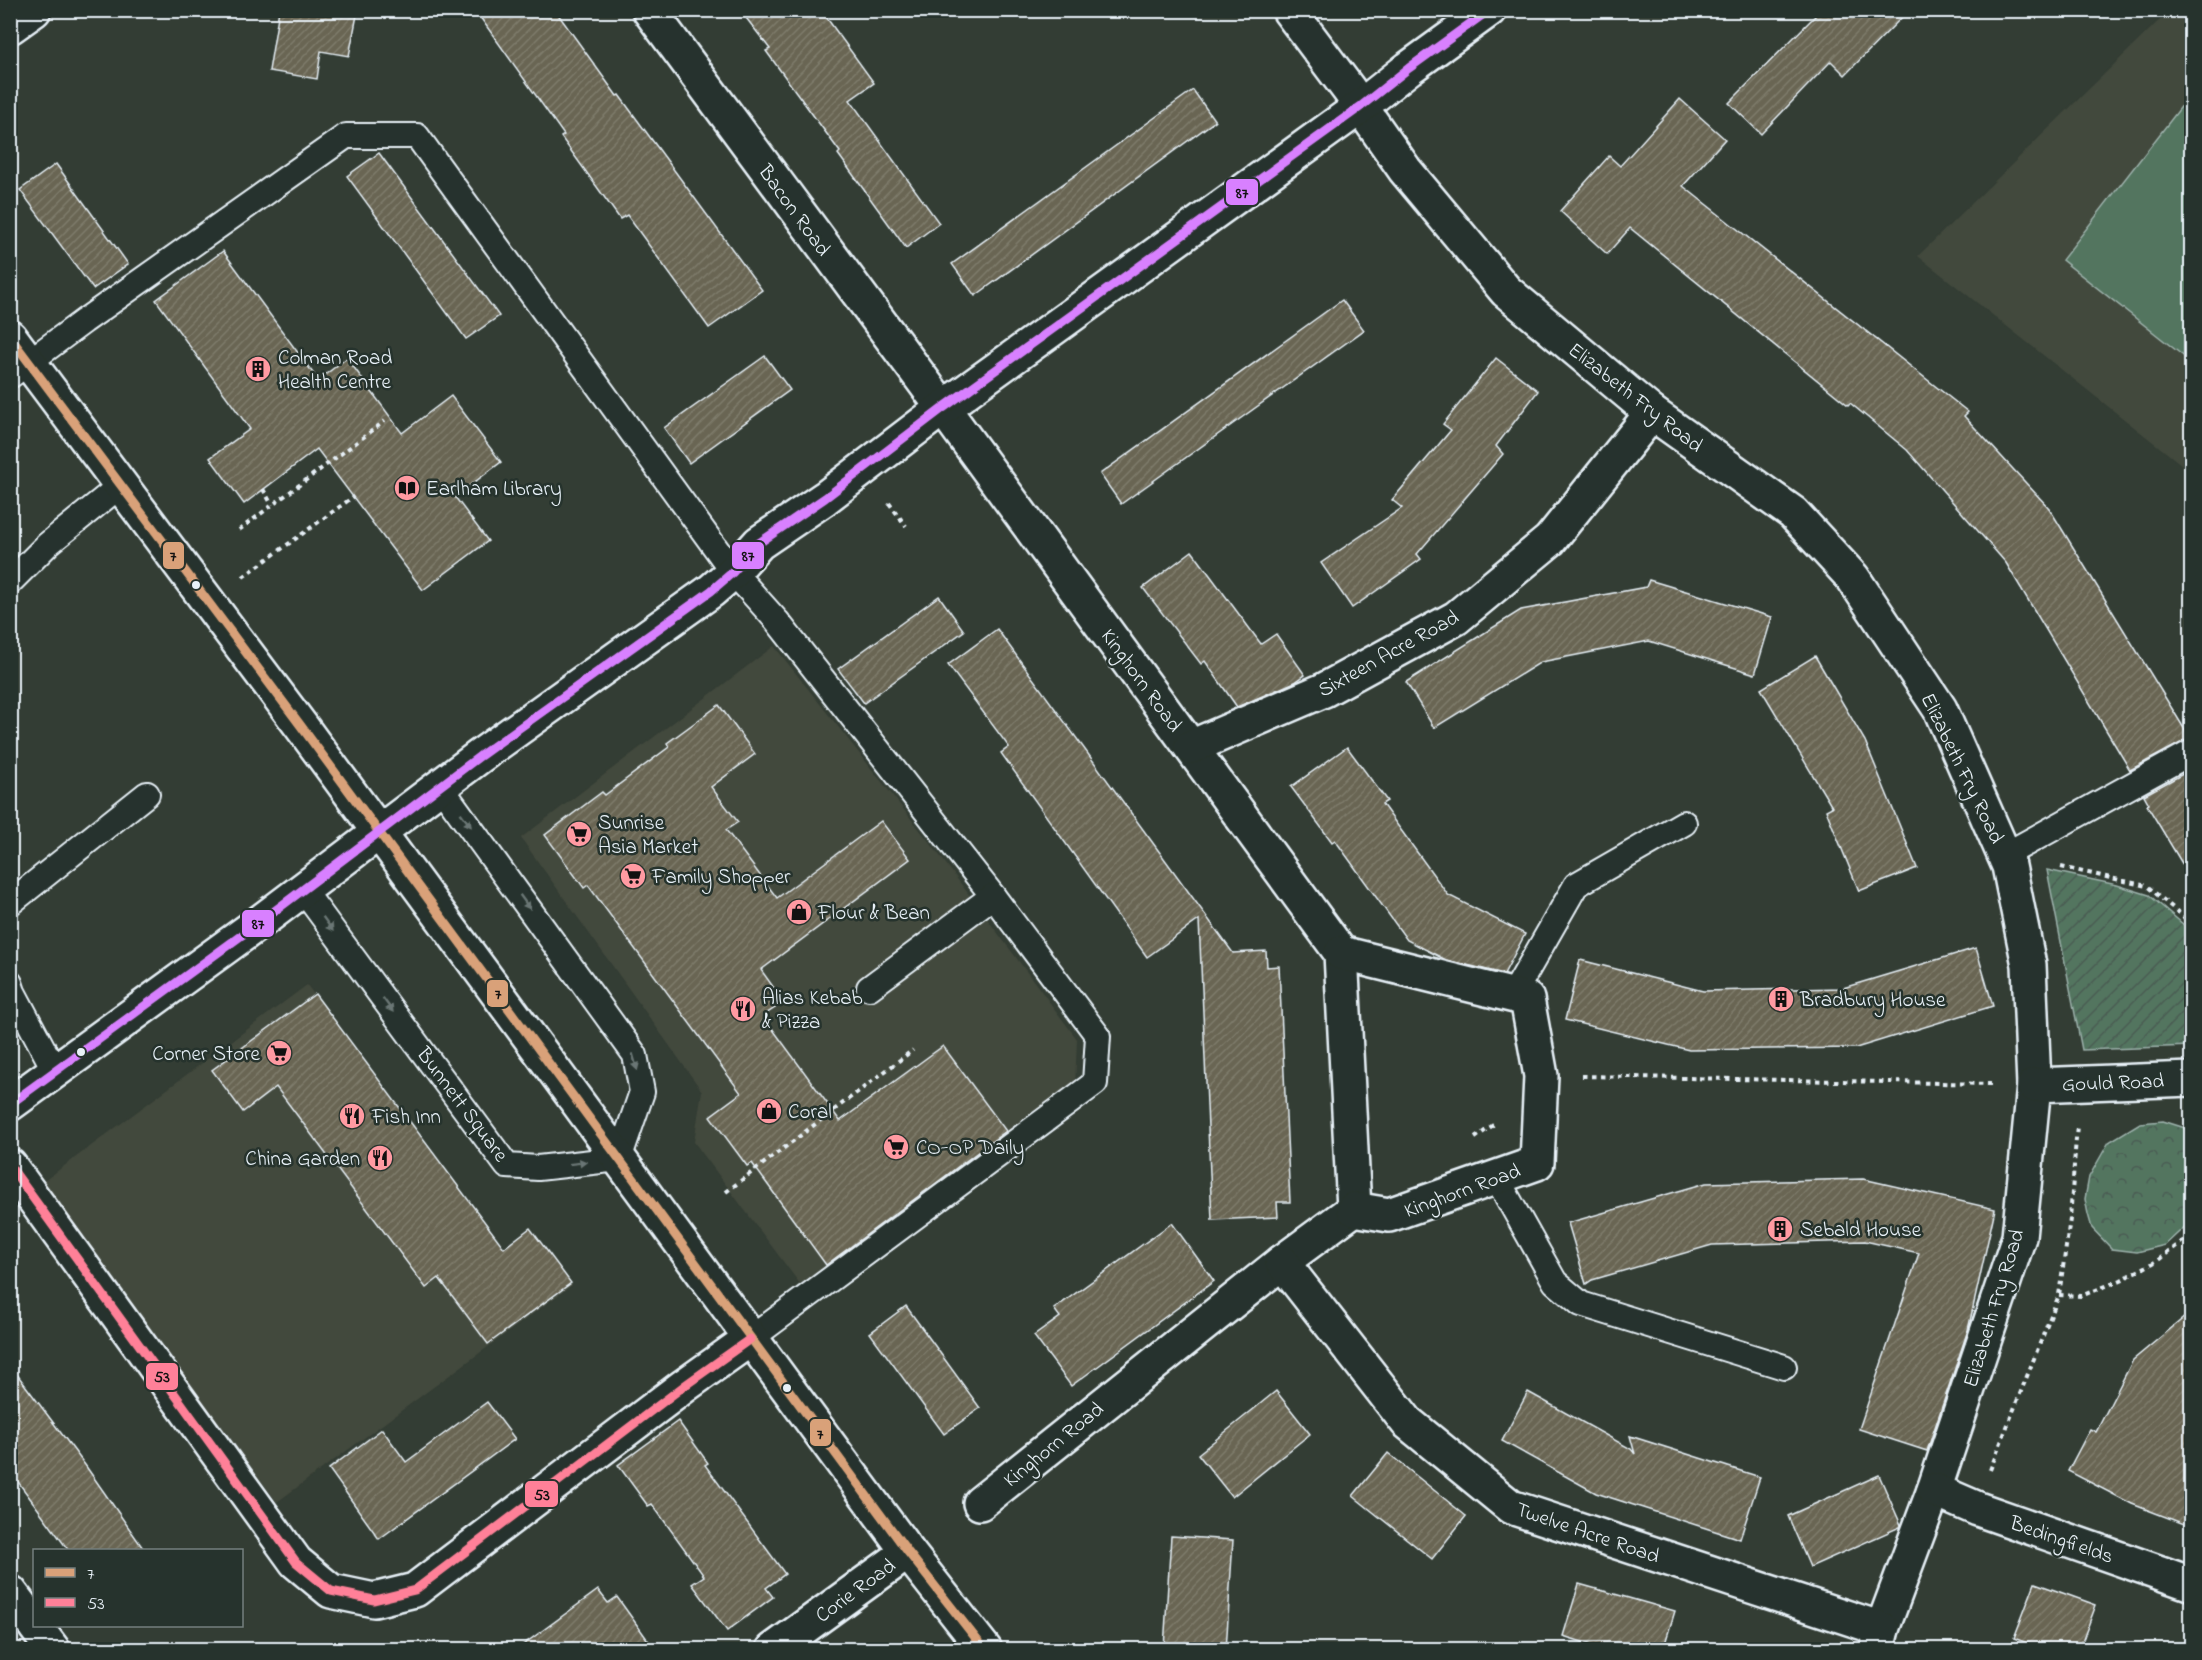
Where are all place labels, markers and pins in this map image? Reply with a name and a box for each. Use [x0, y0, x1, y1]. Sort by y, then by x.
place label: Colman Road Health Centre [278, 344, 392, 398]
building icon: Colman Road Health Centre [243, 354, 273, 384]
library icon: Earlham Library [392, 473, 422, 503]
place label: Earlham Library [426, 475, 562, 507]
unlabelled marker [190, 579, 202, 591]
place label: Sunrise Asia Market [598, 809, 698, 863]
supermarket icon: Sunrise Asia Market [564, 819, 594, 849]
supermarket icon: Family Shopper [618, 861, 648, 891]
place label: Family Shopper [651, 863, 791, 895]
shop icon: Flour & Bean [784, 897, 814, 927]
place label: Flour & Bean [817, 899, 930, 929]
place label: Alias Kebab & Pizza [762, 984, 863, 1038]
building icon: Bradbury House [1766, 984, 1796, 1014]
place label: Bradbury House [1799, 986, 1946, 1018]
restaurant icon: Alias Kebab & Pizza [728, 994, 758, 1024]
supermarket icon: Corner Store [264, 1038, 294, 1068]
place label: Corner Store [152, 1040, 261, 1070]
unlabelled marker [75, 1046, 87, 1058]
shop icon: Coral [754, 1096, 784, 1126]
place label: Coral [788, 1098, 832, 1128]
restaurant icon: Fish Inn [337, 1101, 367, 1131]
place label: Fish Inn [371, 1103, 441, 1133]
supermarket icon: CO-OP Daily [881, 1132, 911, 1162]
place label: CO-OP Daily [916, 1134, 1024, 1166]
restaurant icon: China Garden [365, 1143, 395, 1173]
place label: China Garden [245, 1145, 360, 1175]
building icon: Sebald House [1765, 1214, 1795, 1244]
place label: Sebald House [1800, 1216, 1922, 1246]
unlabelled marker [781, 1382, 793, 1394]

